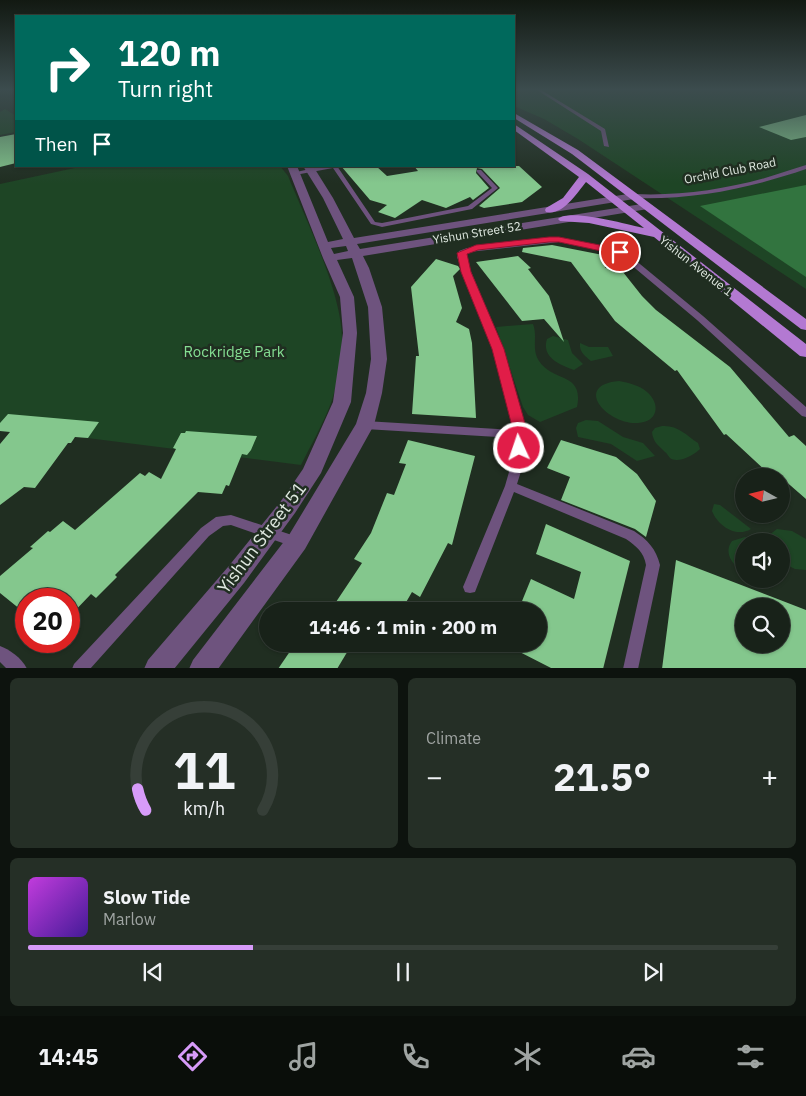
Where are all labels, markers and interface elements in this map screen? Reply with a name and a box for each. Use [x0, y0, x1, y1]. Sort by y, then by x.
text: 120 m [118, 30, 221, 76]
icon: right [35, 35, 100, 100]
text: Turn right [118, 74, 213, 103]
icon: arrive [88, 130, 116, 158]
text: Then [35, 132, 78, 156]
street label: Orchid Club Road [683, 154, 777, 187]
street label: Yishun Street 52 [432, 218, 522, 247]
pin [599, 231, 641, 273]
street label: Yishun Avenue 1 [657, 232, 736, 299]
icon: arrive [606, 238, 634, 266]
park label: Rockridge Park [183, 342, 285, 361]
position arrow [492, 421, 544, 473]
north arrow [735, 468, 790, 522]
map controls [735, 468, 790, 653]
street label: Yishun Street 51 [212, 477, 311, 598]
button: sound [735, 533, 790, 588]
speed limit sign: 20 [15, 588, 80, 653]
button: search [735, 598, 790, 653]
text: 14:46 · 1 min · 200 m [309, 615, 497, 639]
text: Climate [426, 728, 481, 748]
text: 11 [173, 736, 235, 803]
text: 21.5° [553, 752, 651, 801]
text: − [426, 758, 443, 795]
text: + [761, 758, 778, 795]
text: km/h [183, 797, 225, 820]
text: Slow Tide [103, 885, 190, 909]
text: Marlow [103, 909, 156, 929]
icon: previous [139, 958, 167, 986]
icon: pause [389, 958, 417, 986]
icon: next [639, 958, 667, 986]
icon: directions [175, 1039, 210, 1074]
icon: music [286, 1039, 321, 1074]
icon: phone [398, 1039, 433, 1074]
icon: climate [510, 1039, 545, 1074]
icon: car [621, 1039, 656, 1074]
icon: filters [733, 1039, 768, 1074]
text: 14:45 [38, 1042, 98, 1071]

